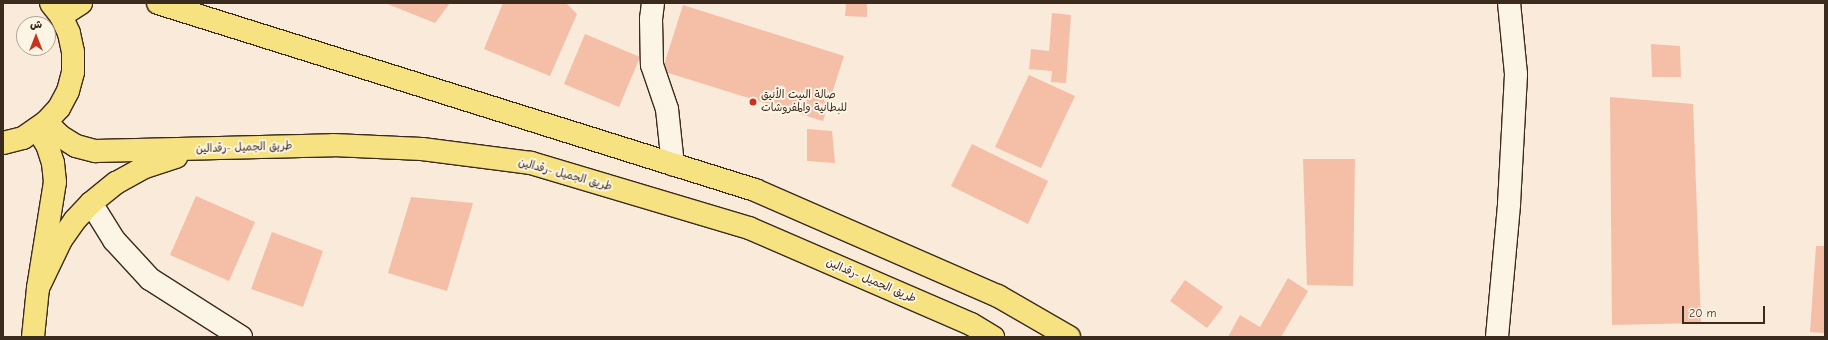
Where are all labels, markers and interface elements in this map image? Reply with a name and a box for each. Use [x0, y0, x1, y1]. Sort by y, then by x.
north arrow [16, 16, 56, 56]
text: ش [30, 18, 42, 31]
place label: صالة البيت الأنيق للبطانية والمفروشات [761, 89, 847, 115]
marker: صالة البيت الأنيق للبطانية والمفروشات [748, 97, 758, 107]
street label: طريق الجميل -رقدالين [196, 140, 292, 156]
street label: طريق الجميل -رقدالين [517, 156, 613, 194]
street label: طريق الجميل -رقدالين [824, 256, 918, 306]
scale bar [1684, 298, 1767, 324]
text: 20 m [1689, 306, 1717, 320]

